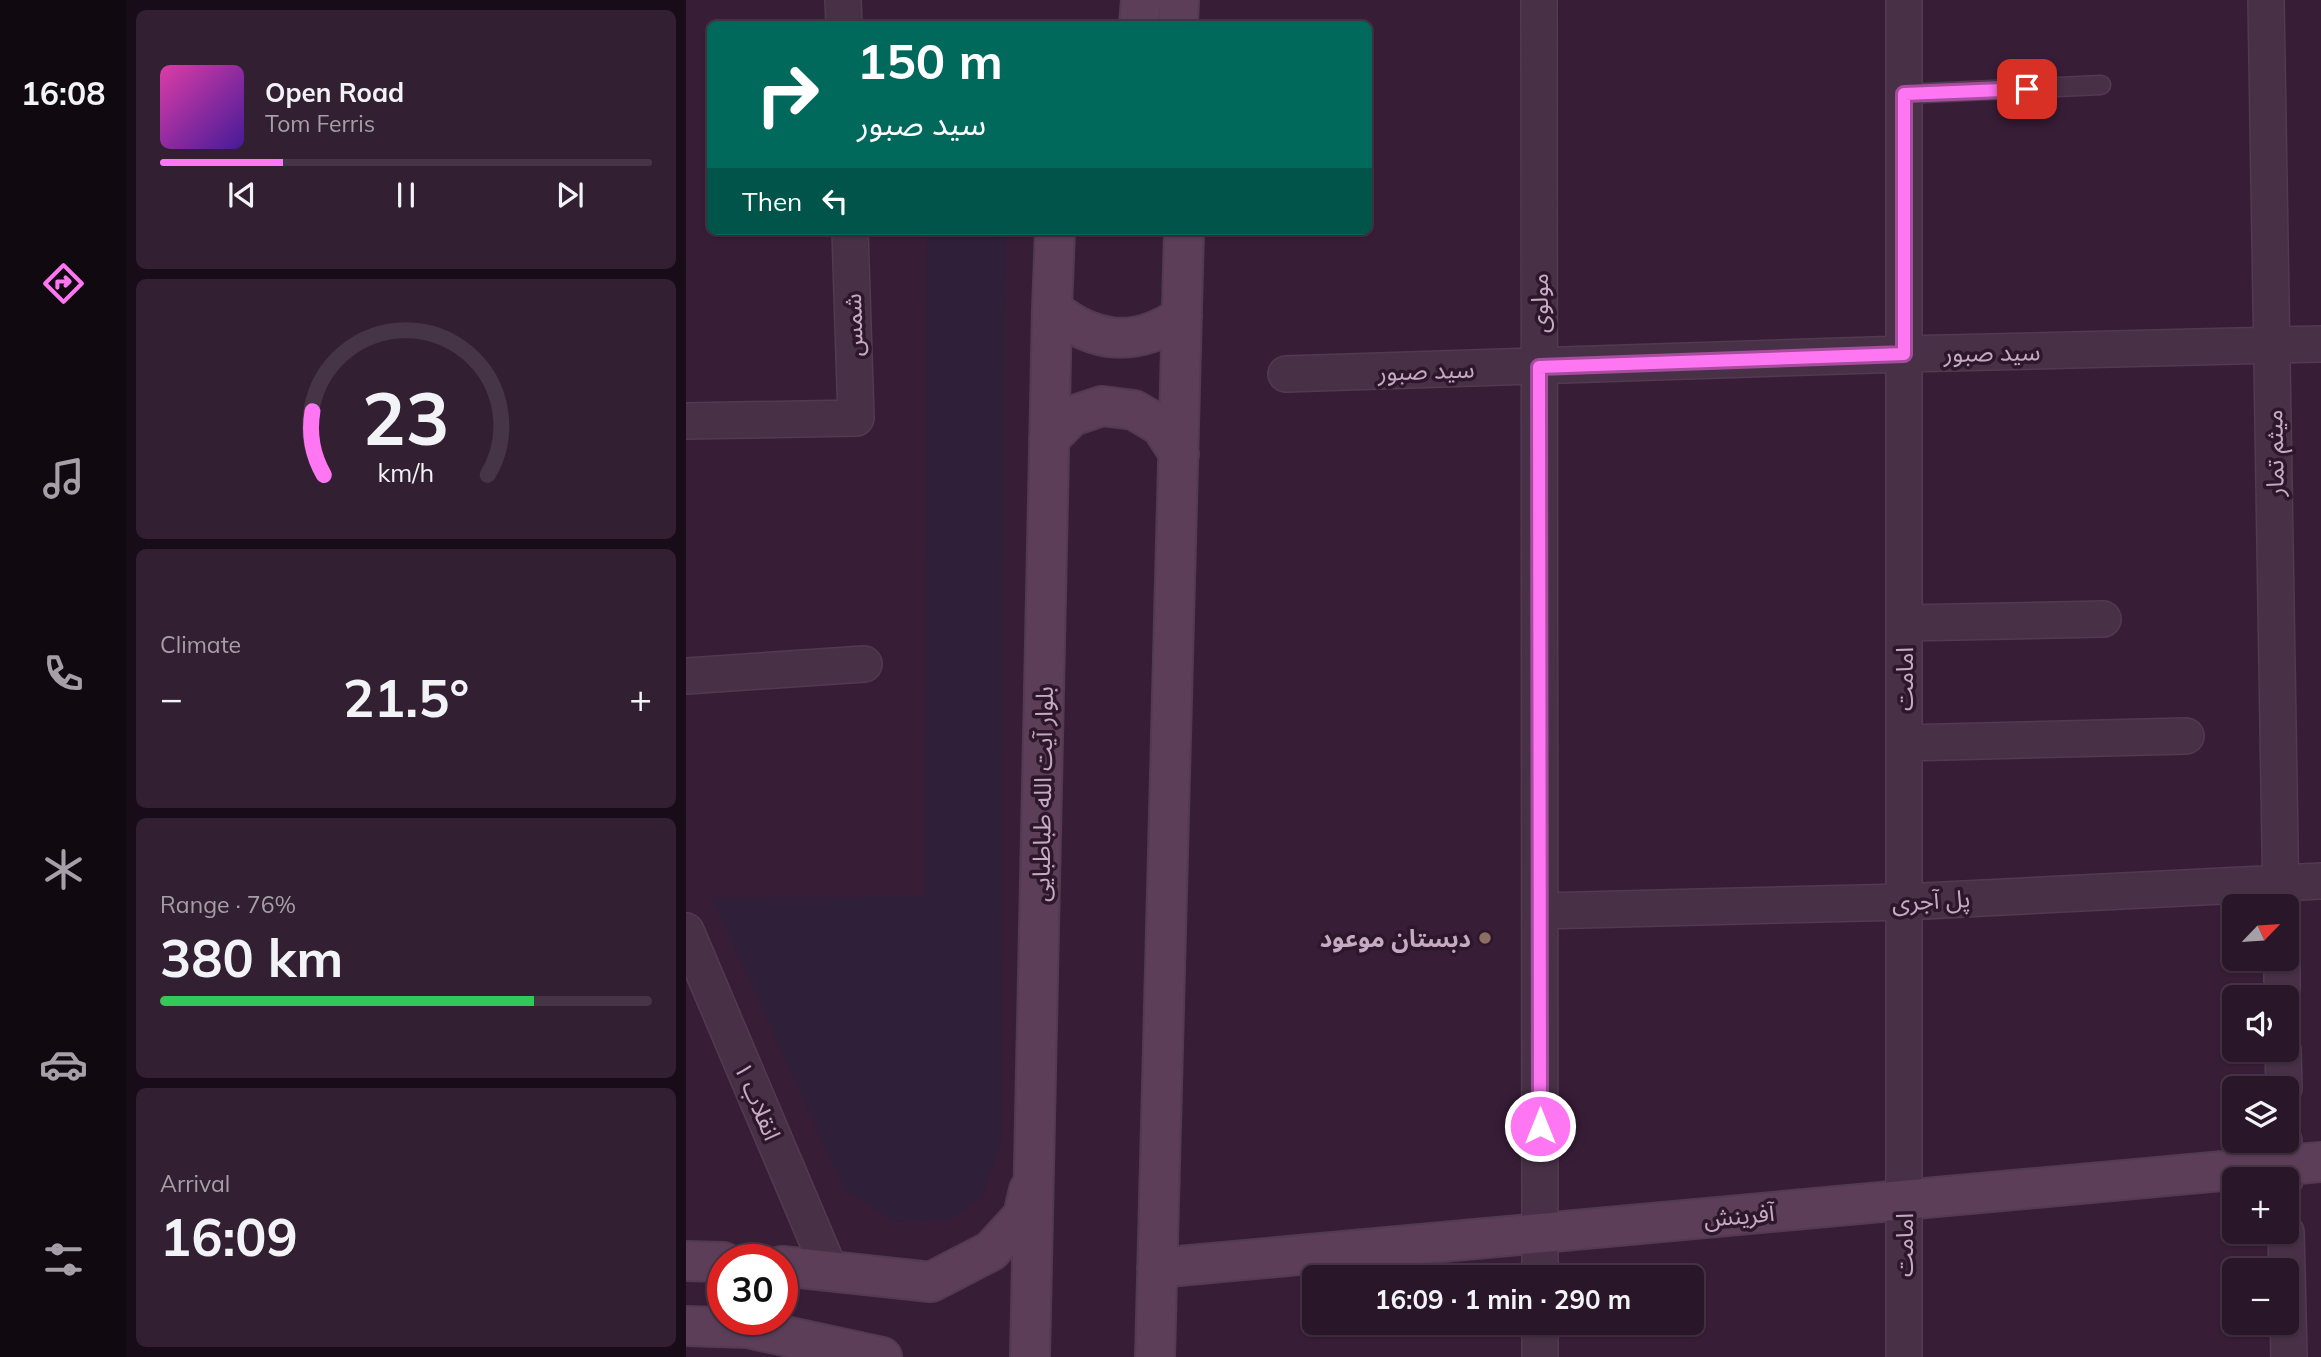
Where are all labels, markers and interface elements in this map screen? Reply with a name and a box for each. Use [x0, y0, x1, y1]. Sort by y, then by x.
text: 150 m [857, 30, 1003, 91]
icon: right [742, 49, 833, 140]
pin [1997, 59, 2057, 119]
icon: arrive [2008, 70, 2046, 108]
text: 16:08 [21, 73, 105, 113]
text: Open Road [265, 76, 404, 109]
text: سید صبور [857, 103, 986, 143]
text: Tom Ferris [265, 109, 375, 138]
icon: previous [223, 176, 261, 214]
icon: pause [387, 176, 425, 214]
icon: next [551, 176, 589, 214]
icon: left [816, 182, 854, 220]
text: Then [742, 185, 802, 218]
icon: directions [39, 259, 88, 308]
street label: مولوی [1524, 273, 1554, 333]
street label: شمس [837, 293, 869, 357]
street label: سید صبور [1942, 336, 2041, 368]
street label: سید صبور [1376, 353, 1475, 387]
text: 23 [362, 373, 450, 464]
street label: میثم تمار [2258, 409, 2293, 498]
icon: music [39, 454, 88, 503]
text: km/h [378, 457, 434, 488]
text: Climate [160, 630, 241, 659]
street label: امامت [1889, 647, 1919, 711]
icon: phone [39, 649, 88, 698]
text: 21.5° [343, 665, 469, 730]
text: − [160, 674, 183, 722]
text: + [629, 674, 652, 722]
street label: بلوار آیت الله طباطبایی [1025, 686, 1059, 902]
icon: climate [39, 845, 88, 894]
street label: پل آجری [1891, 883, 1971, 918]
text: Range · 76% [160, 890, 296, 919]
north arrow [2222, 894, 2300, 971]
map controls [2222, 894, 2299, 1335]
place label: دبستان موعود [1320, 923, 1471, 953]
text: 380 km [160, 925, 343, 990]
marker: دبستان موعود [1477, 930, 1493, 946]
button: sound [2222, 985, 2299, 1062]
icon: car [39, 1040, 88, 1089]
street label: انقلاب ۱ [728, 1057, 788, 1145]
button: layers [2222, 1076, 2299, 1153]
position arrow [1503, 1089, 1577, 1163]
button: + [2222, 1167, 2299, 1244]
text: Arrival [160, 1169, 230, 1198]
street label: آفرینش [1702, 1197, 1777, 1233]
text: 16:09 [160, 1204, 298, 1269]
street label: امامت [1889, 1213, 1919, 1277]
icon: filters [39, 1235, 88, 1284]
speed limit sign: 30 [707, 1244, 798, 1335]
button: − [2222, 1258, 2299, 1335]
text: 16:09 · 1 min · 290 m [1375, 1283, 1631, 1316]

